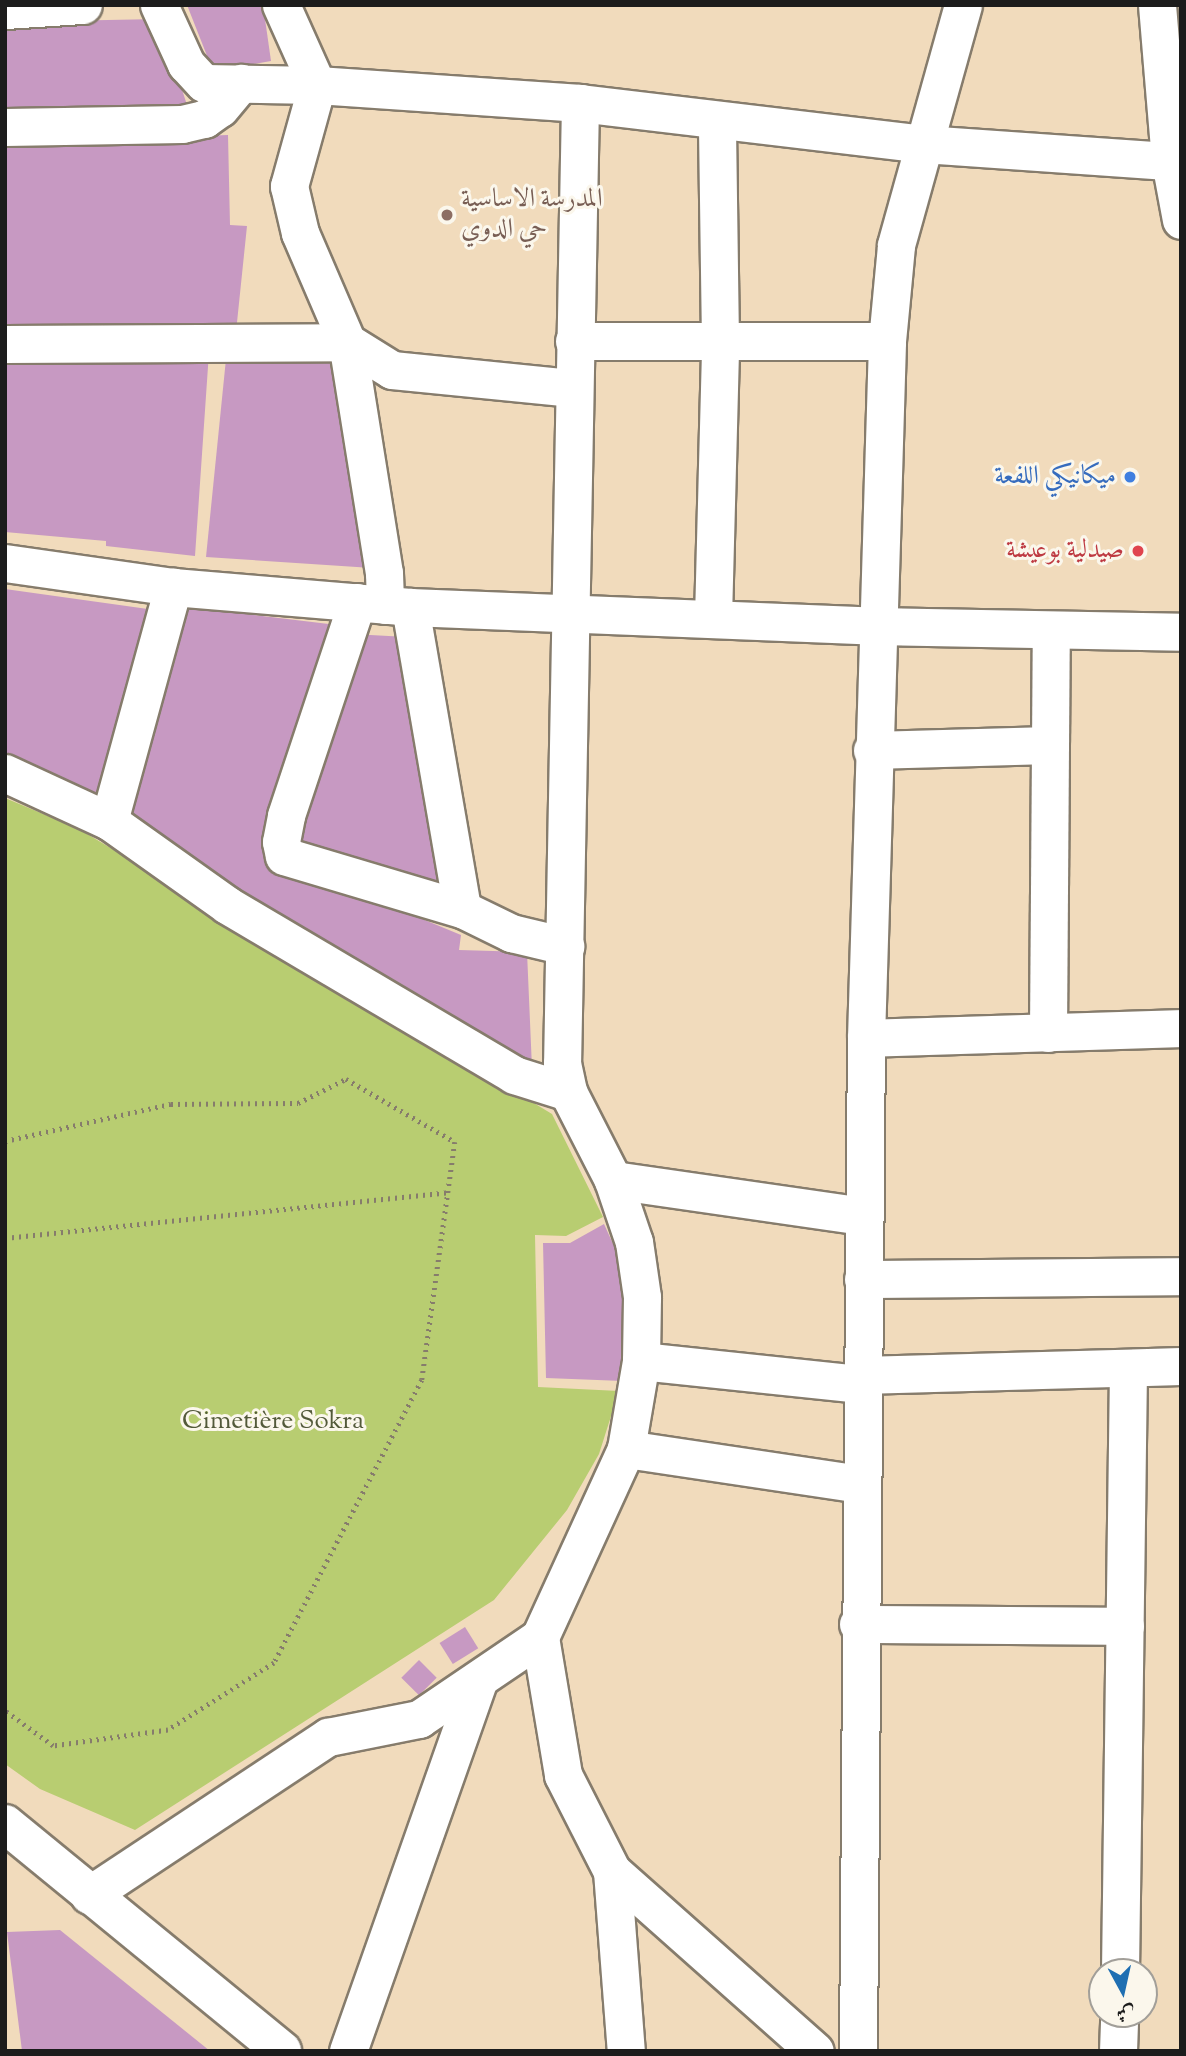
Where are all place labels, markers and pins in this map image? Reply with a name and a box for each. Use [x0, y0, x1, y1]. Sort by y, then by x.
place label: المدرسة الاساسية حي الدوي [461, 184, 603, 246]
marker: المدرسة الاساسية حي الدوي [439, 207, 455, 223]
place label: ميكانيكي اللفعة [994, 461, 1116, 493]
marker: ميكانيكي اللفعة [1122, 469, 1138, 485]
place label: صيدلية بوعيشة [1006, 535, 1124, 567]
marker: صيدلية بوعيشة [1130, 543, 1146, 559]

